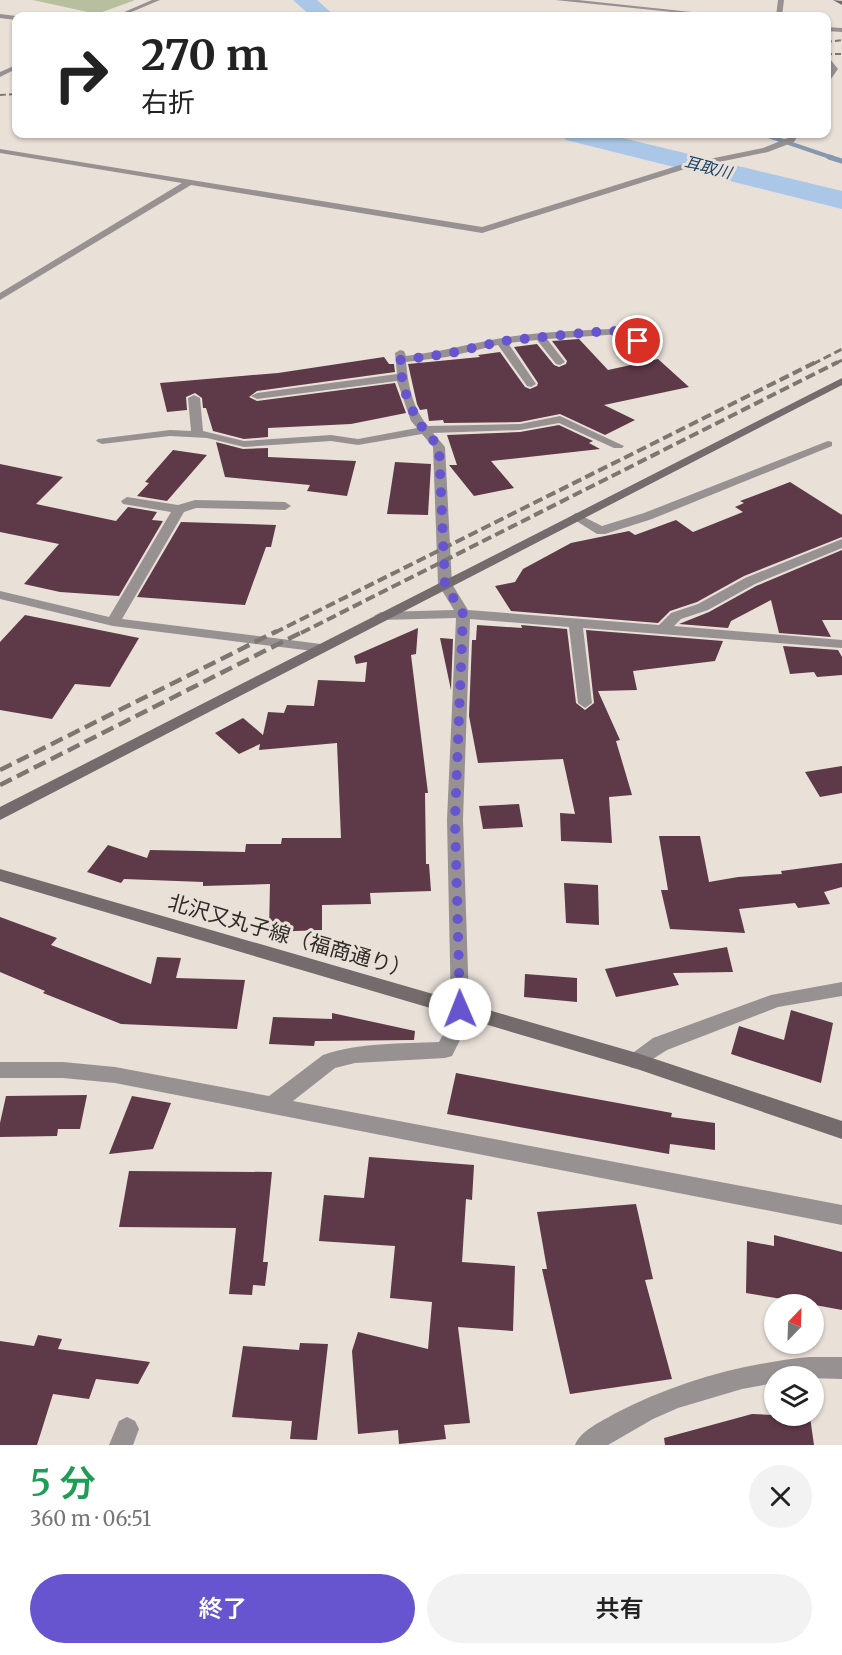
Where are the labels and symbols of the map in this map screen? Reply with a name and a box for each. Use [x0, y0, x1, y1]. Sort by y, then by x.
water label: 耳取川 [682, 151, 736, 183]
pin [612, 315, 663, 366]
street label: 北沢又丸子線（福商通り） [165, 888, 415, 984]
position arrow [428, 977, 492, 1041]
north arrow [764, 1294, 824, 1354]

